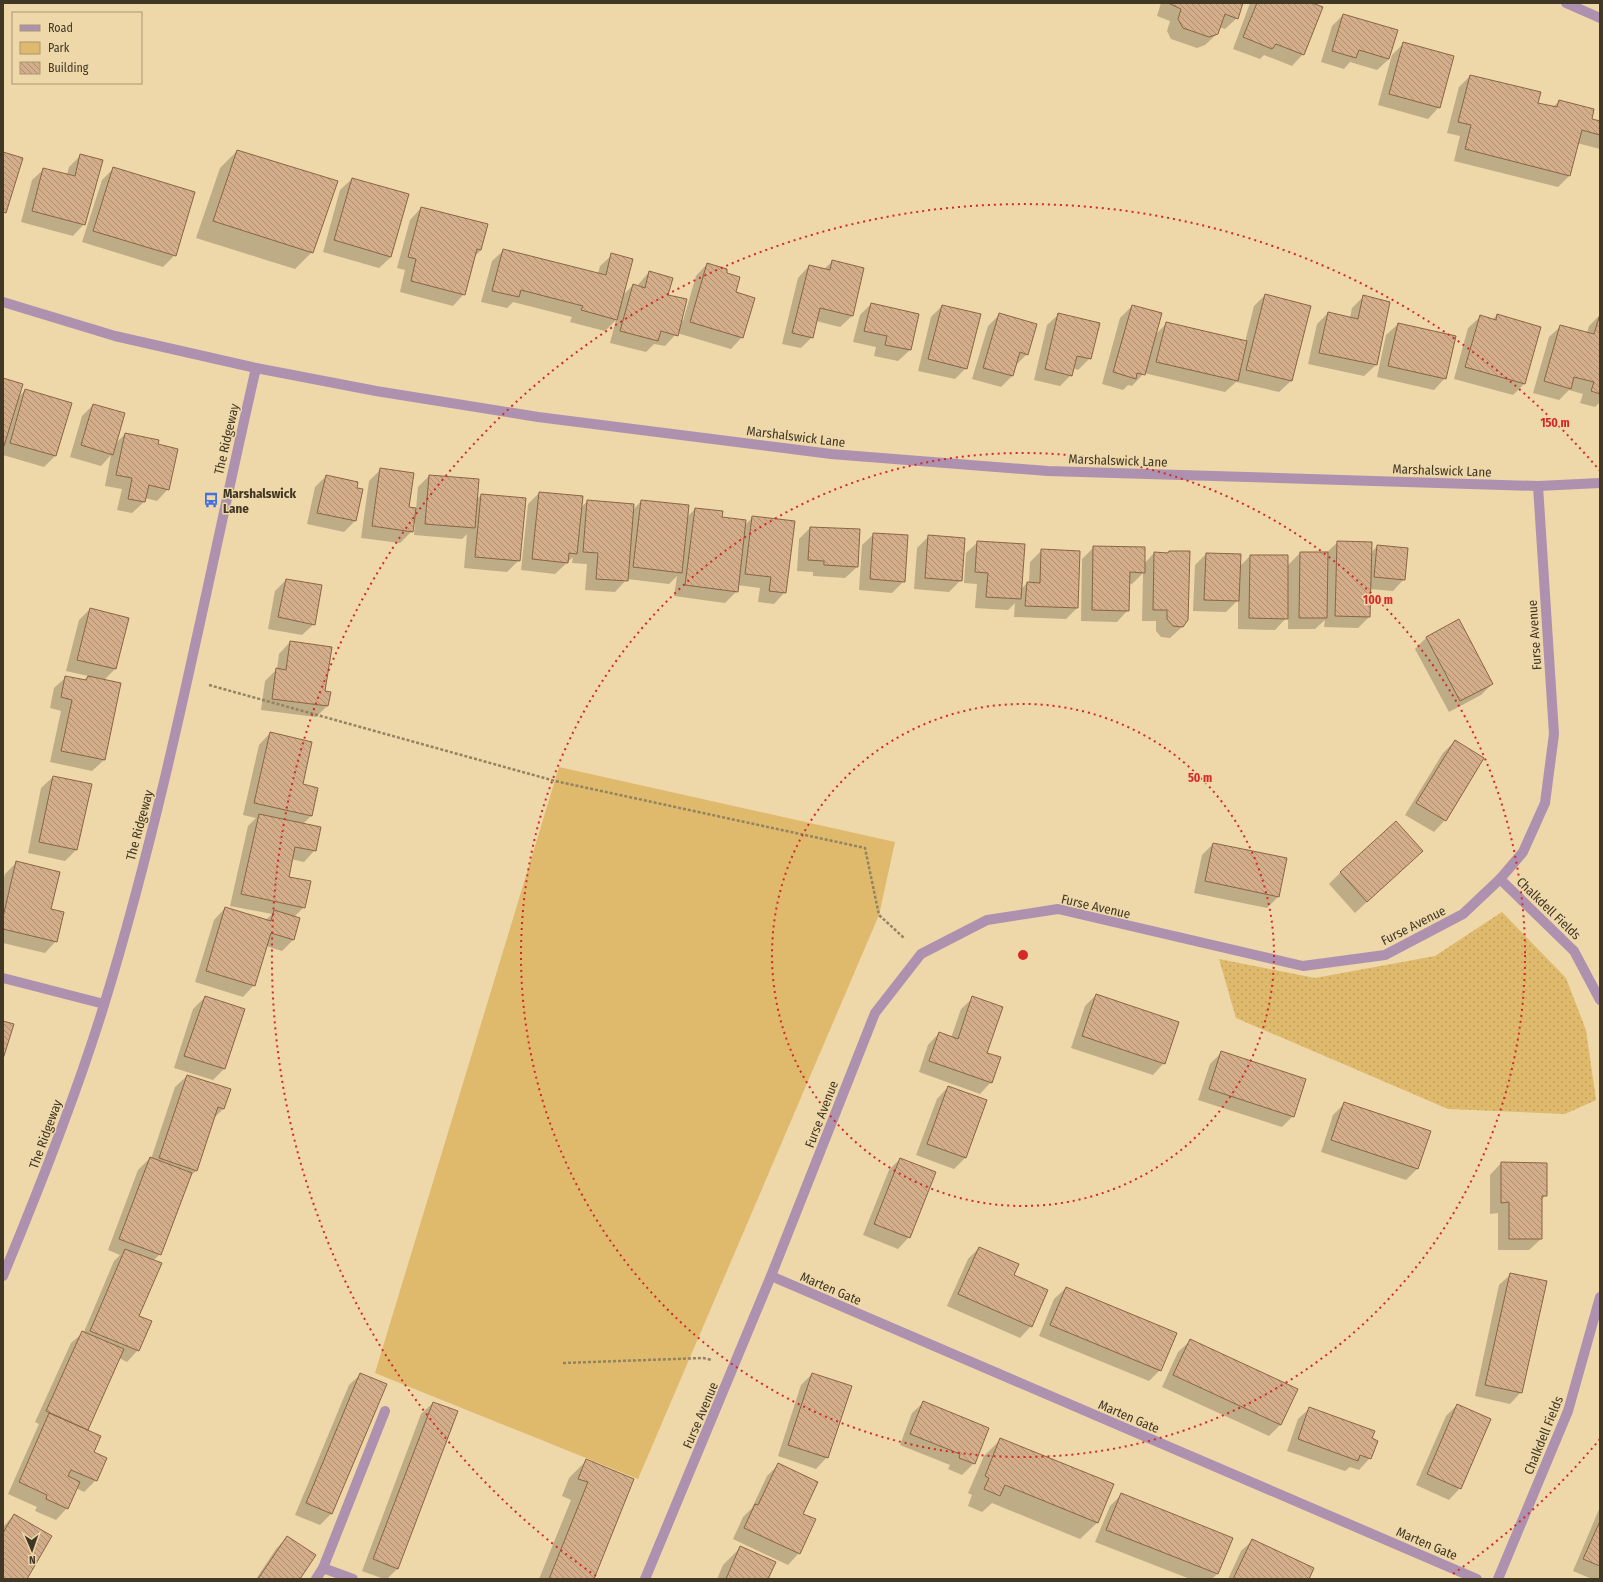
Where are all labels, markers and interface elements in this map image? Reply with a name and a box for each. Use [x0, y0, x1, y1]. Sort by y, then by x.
legend [12, 12, 142, 84]
text: Road [48, 21, 73, 35]
text: Park [48, 41, 70, 55]
text: Building [48, 61, 89, 75]
street label: The Ridgeway [211, 402, 242, 476]
text: 150 m [1540, 416, 1570, 430]
street label: Marshalswick Lane [746, 423, 846, 450]
street label: Marshalswick Lane [1068, 451, 1168, 470]
street label: Marshalswick Lane [1392, 461, 1492, 480]
place label: Marshalswick Lane [223, 486, 296, 516]
bus stop icon: Marshalswick Lane [202, 491, 220, 509]
text: 100 m [1363, 593, 1393, 607]
street label: Furse Avenue [1525, 599, 1544, 671]
text: 50 m [1188, 771, 1212, 785]
street label: The Ridgeway [123, 788, 156, 862]
street label: Chalkdell Fields [1514, 874, 1584, 943]
street label: Furse Avenue [1060, 891, 1132, 922]
street label: Furse Avenue [1378, 903, 1448, 948]
centre of rings [1016, 948, 1030, 962]
street label: Furse Avenue [802, 1079, 841, 1150]
street label: The Ridgeway [26, 1097, 65, 1171]
street label: Marten Gate [798, 1269, 864, 1308]
street label: Furse Avenue [680, 1380, 721, 1451]
street label: Chalkdell Fields [1521, 1393, 1566, 1477]
street label: Marten Gate [1096, 1397, 1162, 1436]
street label: Marten Gate [1394, 1524, 1460, 1563]
north arrow [12, 1530, 52, 1570]
text: N [29, 1553, 36, 1566]

